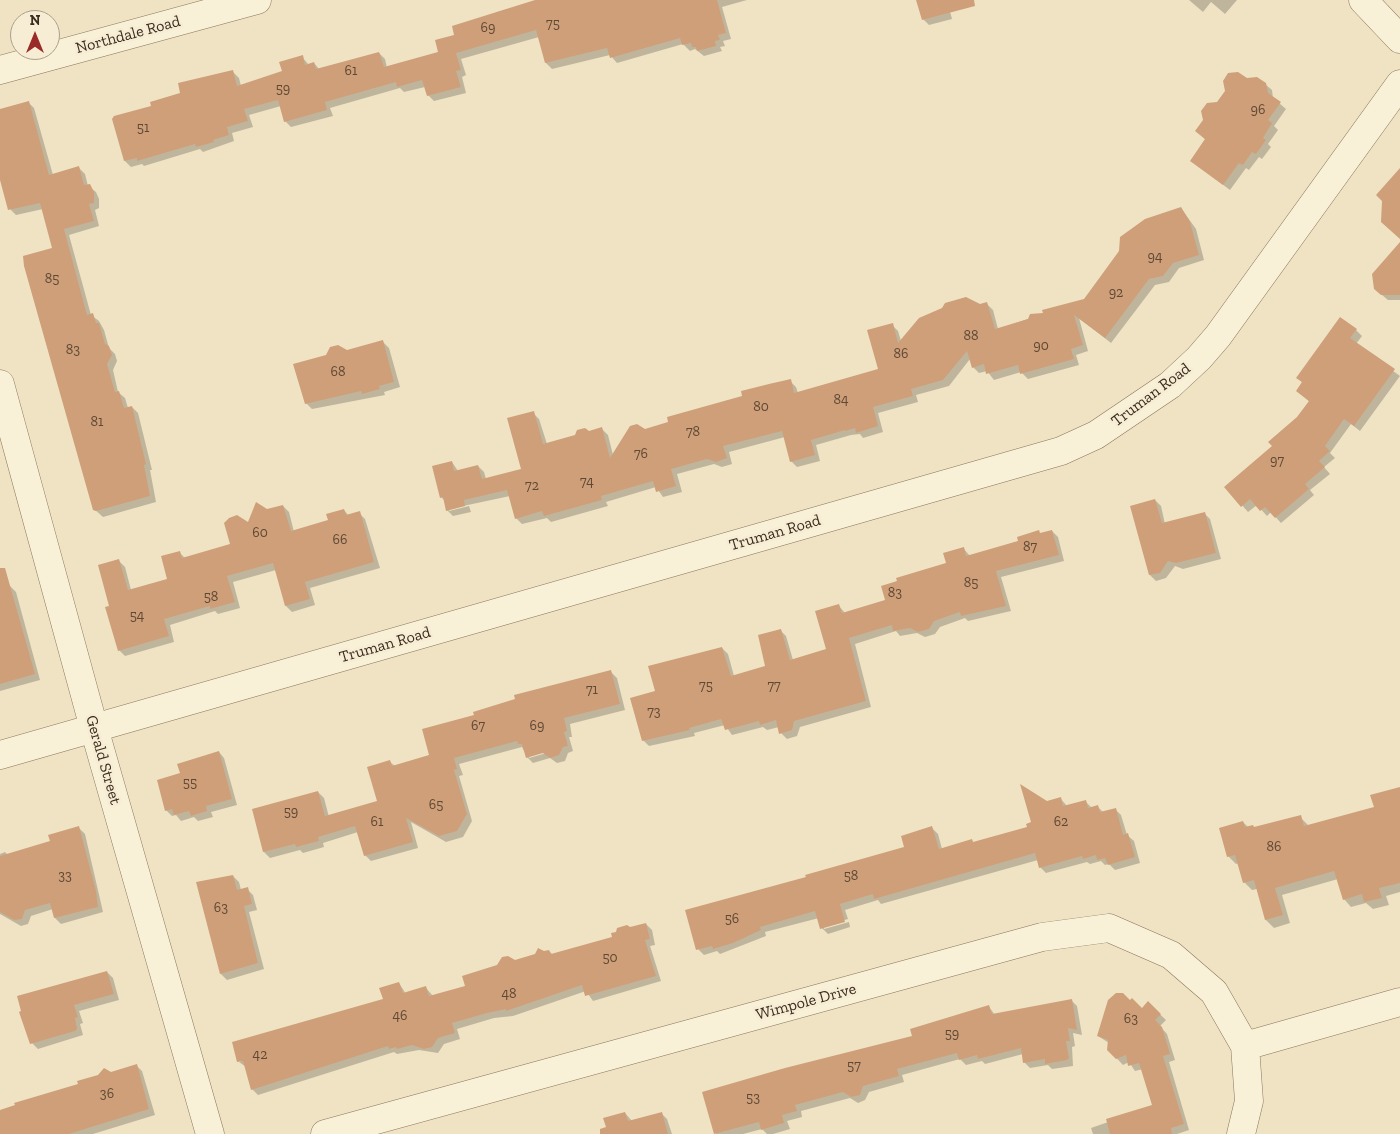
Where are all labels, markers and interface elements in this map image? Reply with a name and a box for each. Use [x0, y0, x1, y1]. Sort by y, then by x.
north arrow [10, 10, 60, 60]
text: N [30, 12, 40, 29]
street label: Northdale Road [74, 12, 182, 58]
house number: 75 [546, 16, 560, 32]
house number: 69 [481, 20, 495, 36]
house number: 61 [345, 63, 357, 79]
house number: 59 [276, 81, 290, 97]
house number: 96 [1251, 102, 1265, 118]
house number: 51 [137, 120, 149, 136]
house number: 94 [1148, 249, 1162, 265]
house number: 85 [45, 271, 59, 287]
house number: 92 [1109, 285, 1123, 301]
house number: 88 [963, 328, 979, 344]
house number: 90 [1033, 338, 1049, 354]
house number: 83 [66, 342, 80, 358]
house number: 86 [894, 346, 908, 362]
street label: Truman Road [1108, 359, 1194, 431]
house number: 68 [331, 364, 345, 380]
house number: 84 [833, 392, 849, 408]
house number: 80 [753, 399, 769, 415]
house number: 81 [91, 414, 103, 430]
house number: 78 [686, 424, 700, 440]
house number: 76 [634, 446, 648, 462]
house number: 97 [1270, 453, 1284, 469]
house number: 74 [580, 474, 594, 490]
house number: 72 [525, 478, 539, 494]
street label: Truman Road [727, 511, 823, 555]
house number: 60 [252, 525, 268, 541]
house number: 66 [333, 532, 347, 548]
house number: 87 [1023, 539, 1037, 555]
house number: 85 [964, 575, 978, 591]
house number: 83 [888, 585, 902, 601]
house number: 58 [204, 589, 218, 605]
house number: 54 [130, 608, 144, 624]
street label: Truman Road [337, 623, 433, 667]
house number: 75 [699, 678, 713, 694]
house number: 77 [767, 678, 781, 694]
house number: 71 [586, 682, 598, 698]
house number: 73 [647, 704, 661, 720]
street label: Gerald Street [81, 713, 125, 807]
house number: 67 [471, 718, 485, 734]
house number: 69 [530, 718, 544, 734]
house number: 55 [183, 775, 197, 791]
house number: 65 [429, 797, 443, 813]
house number: 59 [284, 804, 298, 820]
house number: 61 [371, 814, 383, 830]
house number: 62 [1054, 814, 1068, 830]
house number: 86 [1267, 839, 1281, 855]
house number: 33 [58, 868, 72, 884]
house number: 58 [844, 868, 858, 884]
house number: 63 [214, 900, 228, 916]
house number: 56 [725, 911, 739, 927]
house number: 50 [602, 950, 618, 966]
street label: Wimpole Drive [754, 979, 858, 1025]
house number: 48 [501, 986, 517, 1002]
house number: 46 [393, 1008, 407, 1024]
house number: 63 [1124, 1011, 1138, 1027]
house number: 59 [945, 1026, 959, 1042]
house number: 42 [253, 1047, 267, 1063]
house number: 57 [847, 1058, 861, 1074]
house number: 36 [100, 1086, 114, 1102]
house number: 53 [746, 1090, 760, 1106]

